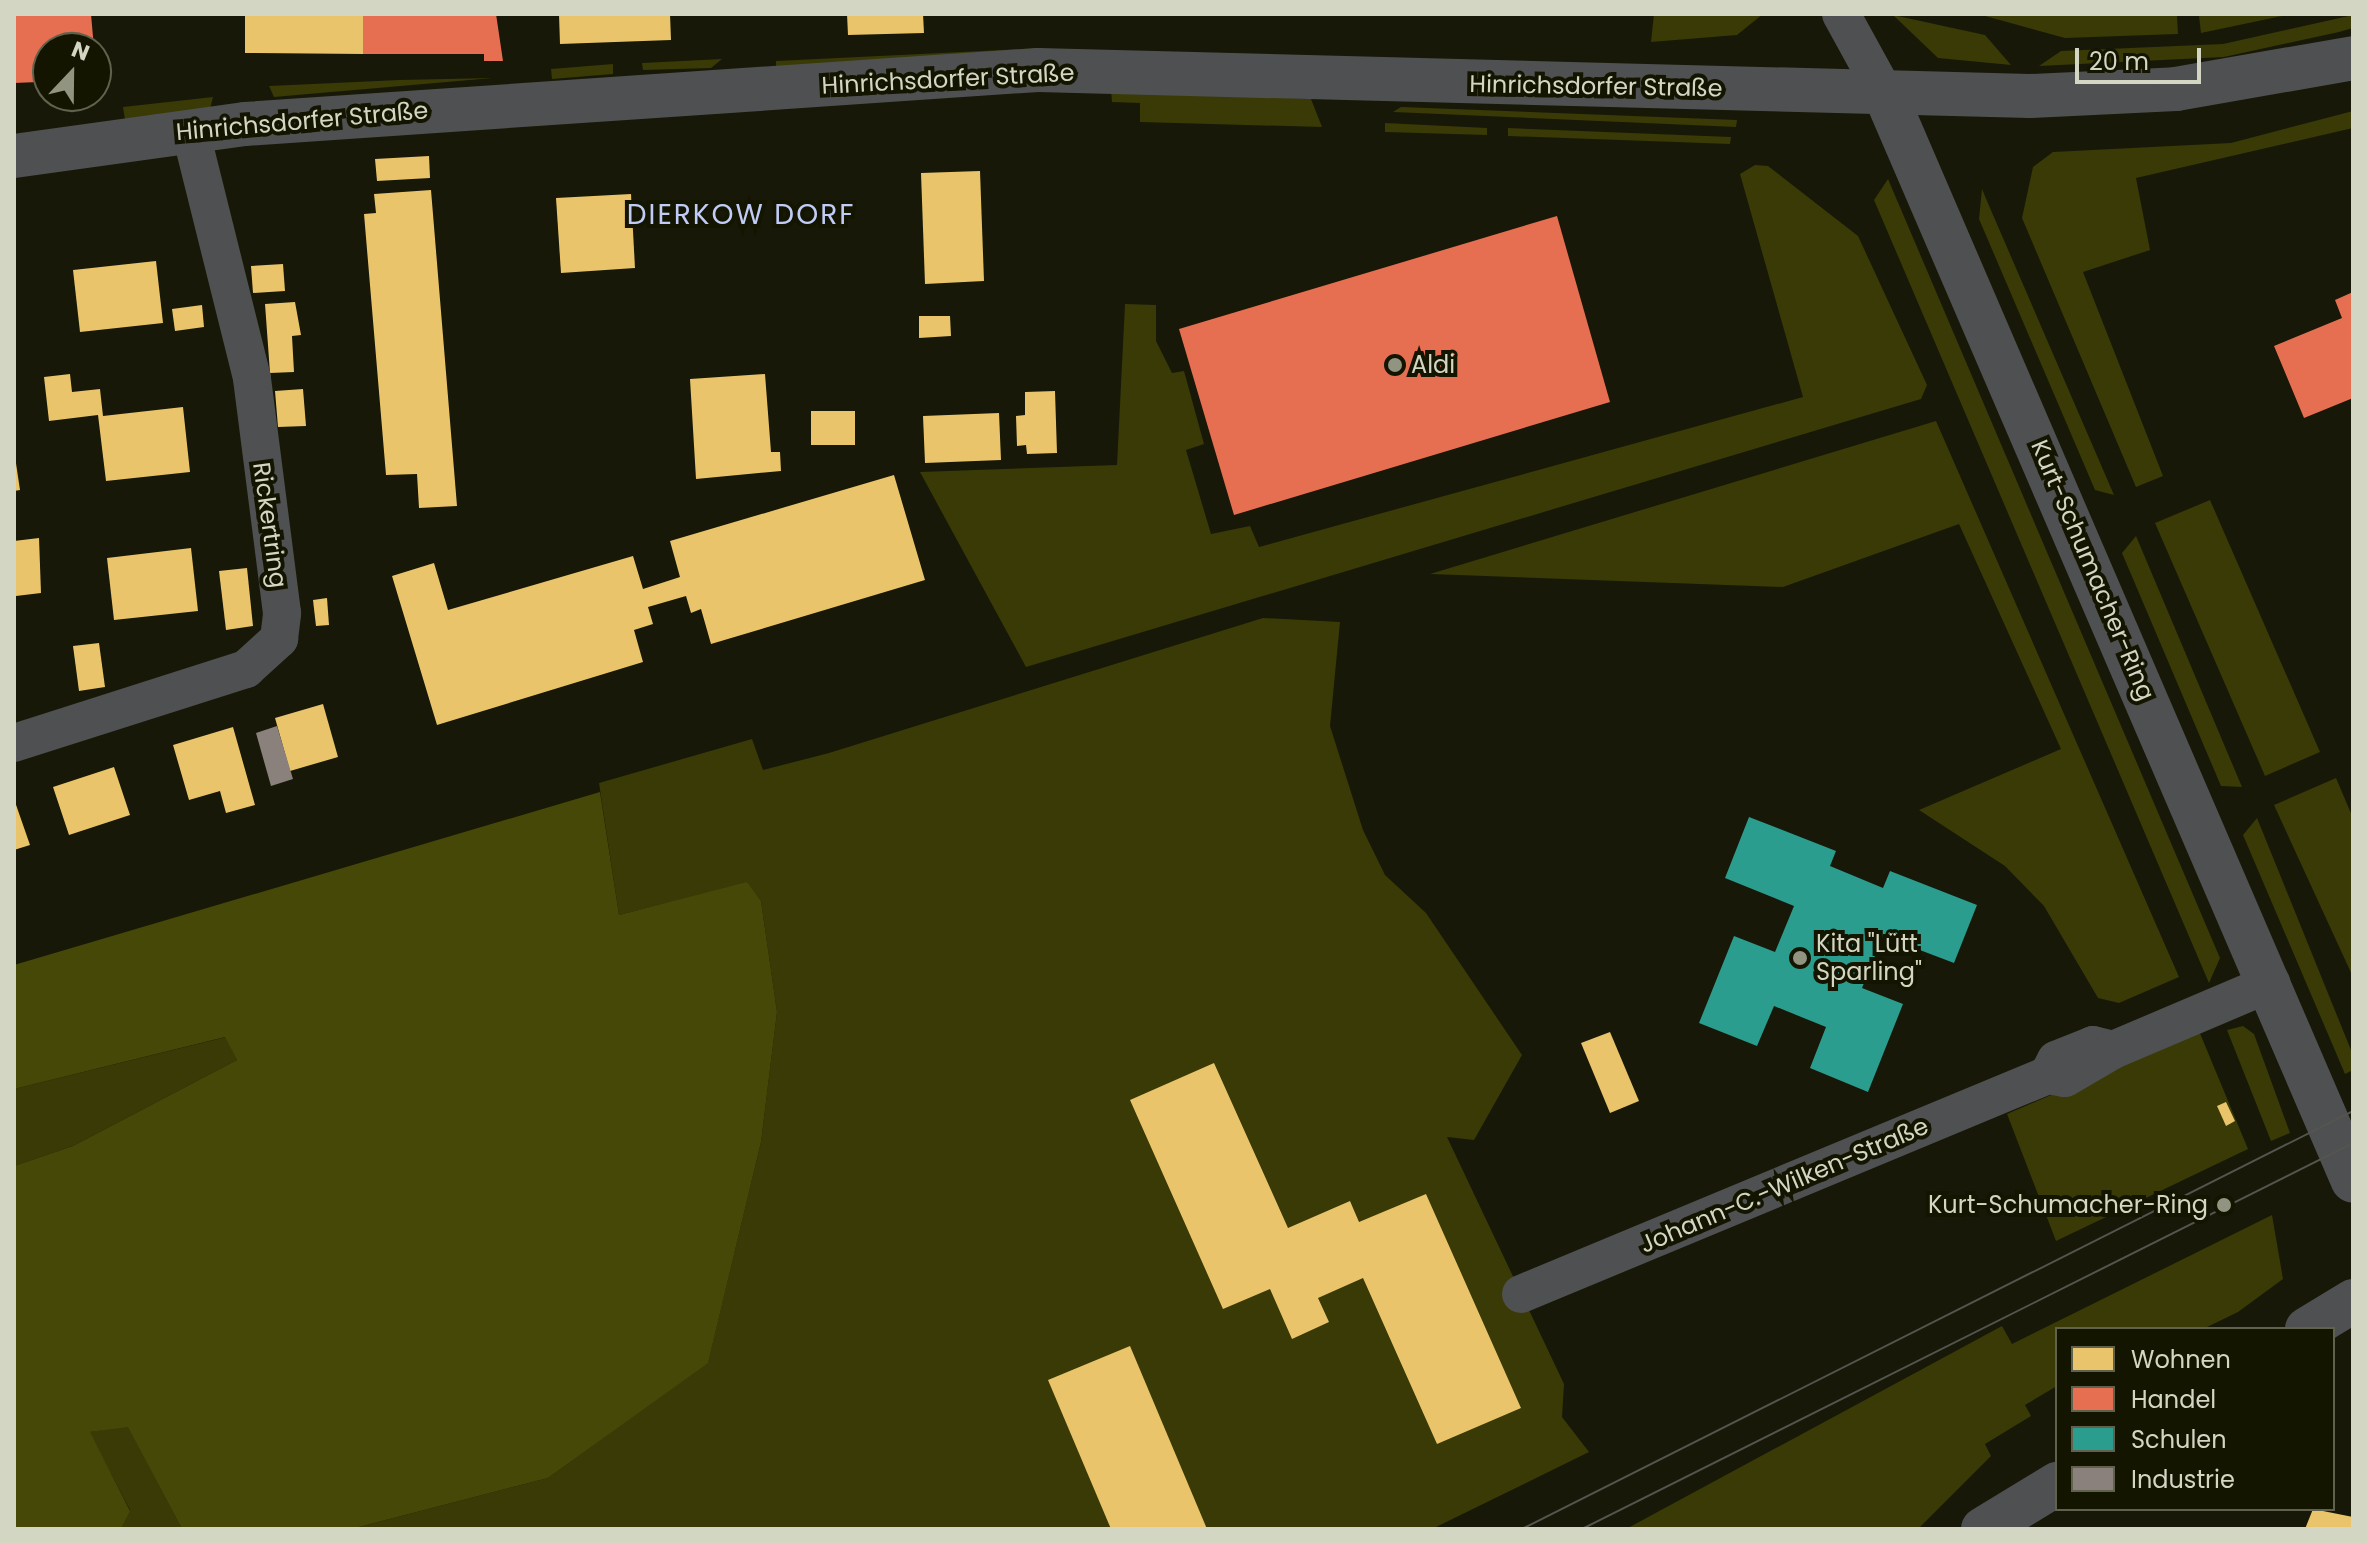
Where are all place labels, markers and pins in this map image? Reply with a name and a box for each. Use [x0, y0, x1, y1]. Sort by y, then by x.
place label: Aldi [1411, 351, 1455, 379]
marker: Aldi [1386, 356, 1404, 374]
place label: Kita "Lütt Sparling" [1816, 930, 1922, 986]
marker: Kita "Lütt Sparling" [1791, 949, 1809, 967]
place label: Kurt-Schumacher-Ring [1928, 1191, 2208, 1219]
marker: Kurt-Schumacher-Ring [2215, 1196, 2233, 1214]

